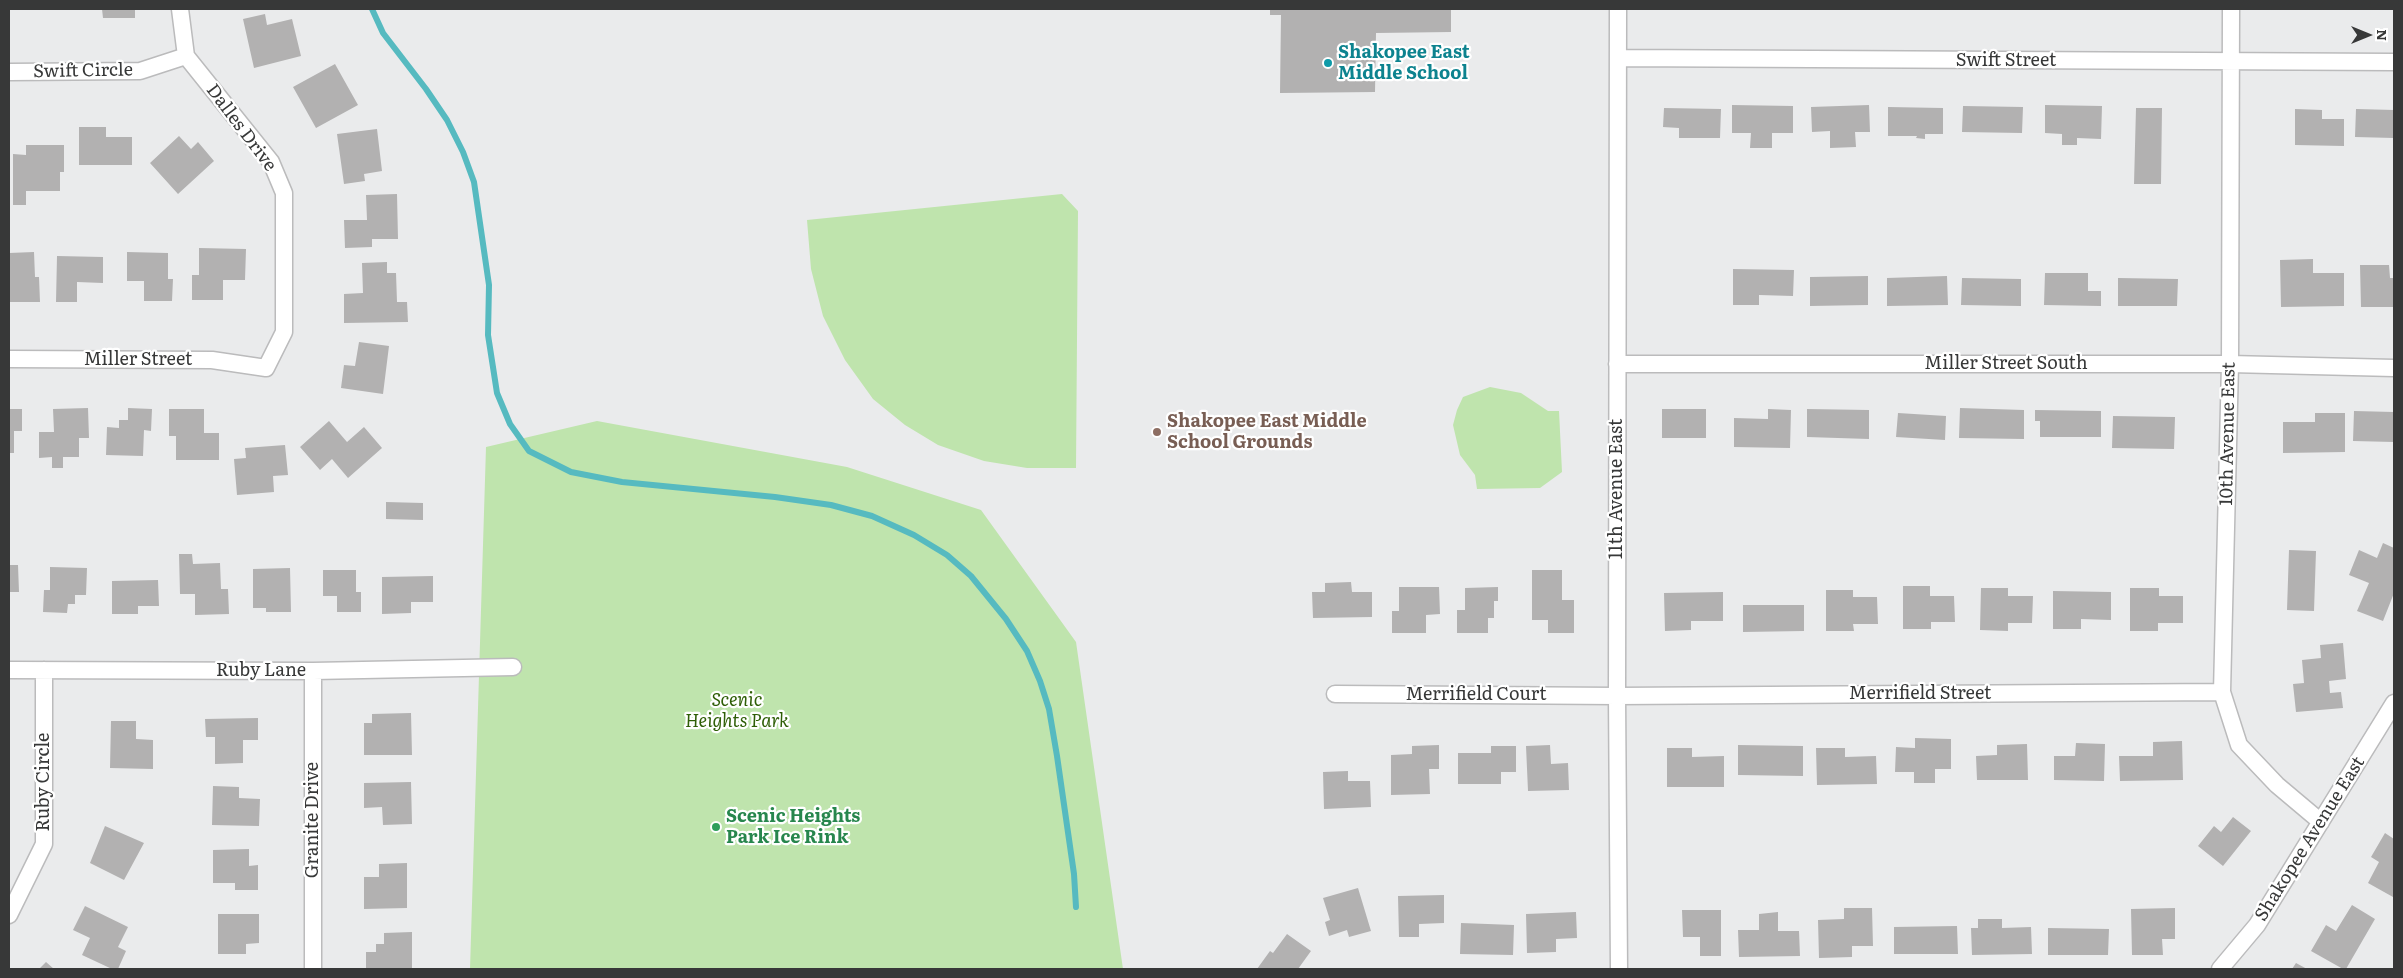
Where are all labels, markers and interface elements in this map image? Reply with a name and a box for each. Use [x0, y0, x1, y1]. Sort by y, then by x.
north arrow [2343, 10, 2393, 60]
text: N [2373, 29, 2393, 41]
place label: Shakopee East Middle School [1338, 42, 1470, 84]
street label: Swift Street [1956, 50, 2056, 72]
marker: Shakopee East Middle School [1322, 57, 1334, 69]
street label: Swift Circle [33, 59, 133, 83]
street label: Dalles Drive [201, 80, 281, 176]
street label: Miller Street [84, 349, 192, 371]
street label: Miller Street South [1924, 353, 2088, 375]
street label: 10th Avenue East [2216, 362, 2240, 506]
place label: Shakopee East Middle School Grounds [1167, 411, 1367, 454]
street label: 11th Avenue East [1606, 419, 1628, 559]
marker: Shakopee East Middle School Grounds [1151, 426, 1163, 438]
street label: Ruby Lane [216, 660, 306, 682]
street label: Merrifield Street [1849, 683, 1991, 705]
street label: Merrifield Court [1405, 684, 1547, 706]
park label: Scenic Heights Park [685, 690, 789, 732]
street label: Ruby Circle [33, 733, 55, 831]
street label: Shakopee Avenue East [2251, 753, 2369, 925]
street label: Granite Drive [302, 762, 324, 878]
place label: Scenic Heights Park Ice Rink [726, 806, 860, 849]
marker: Scenic Heights Park Ice Rink [710, 821, 722, 833]

